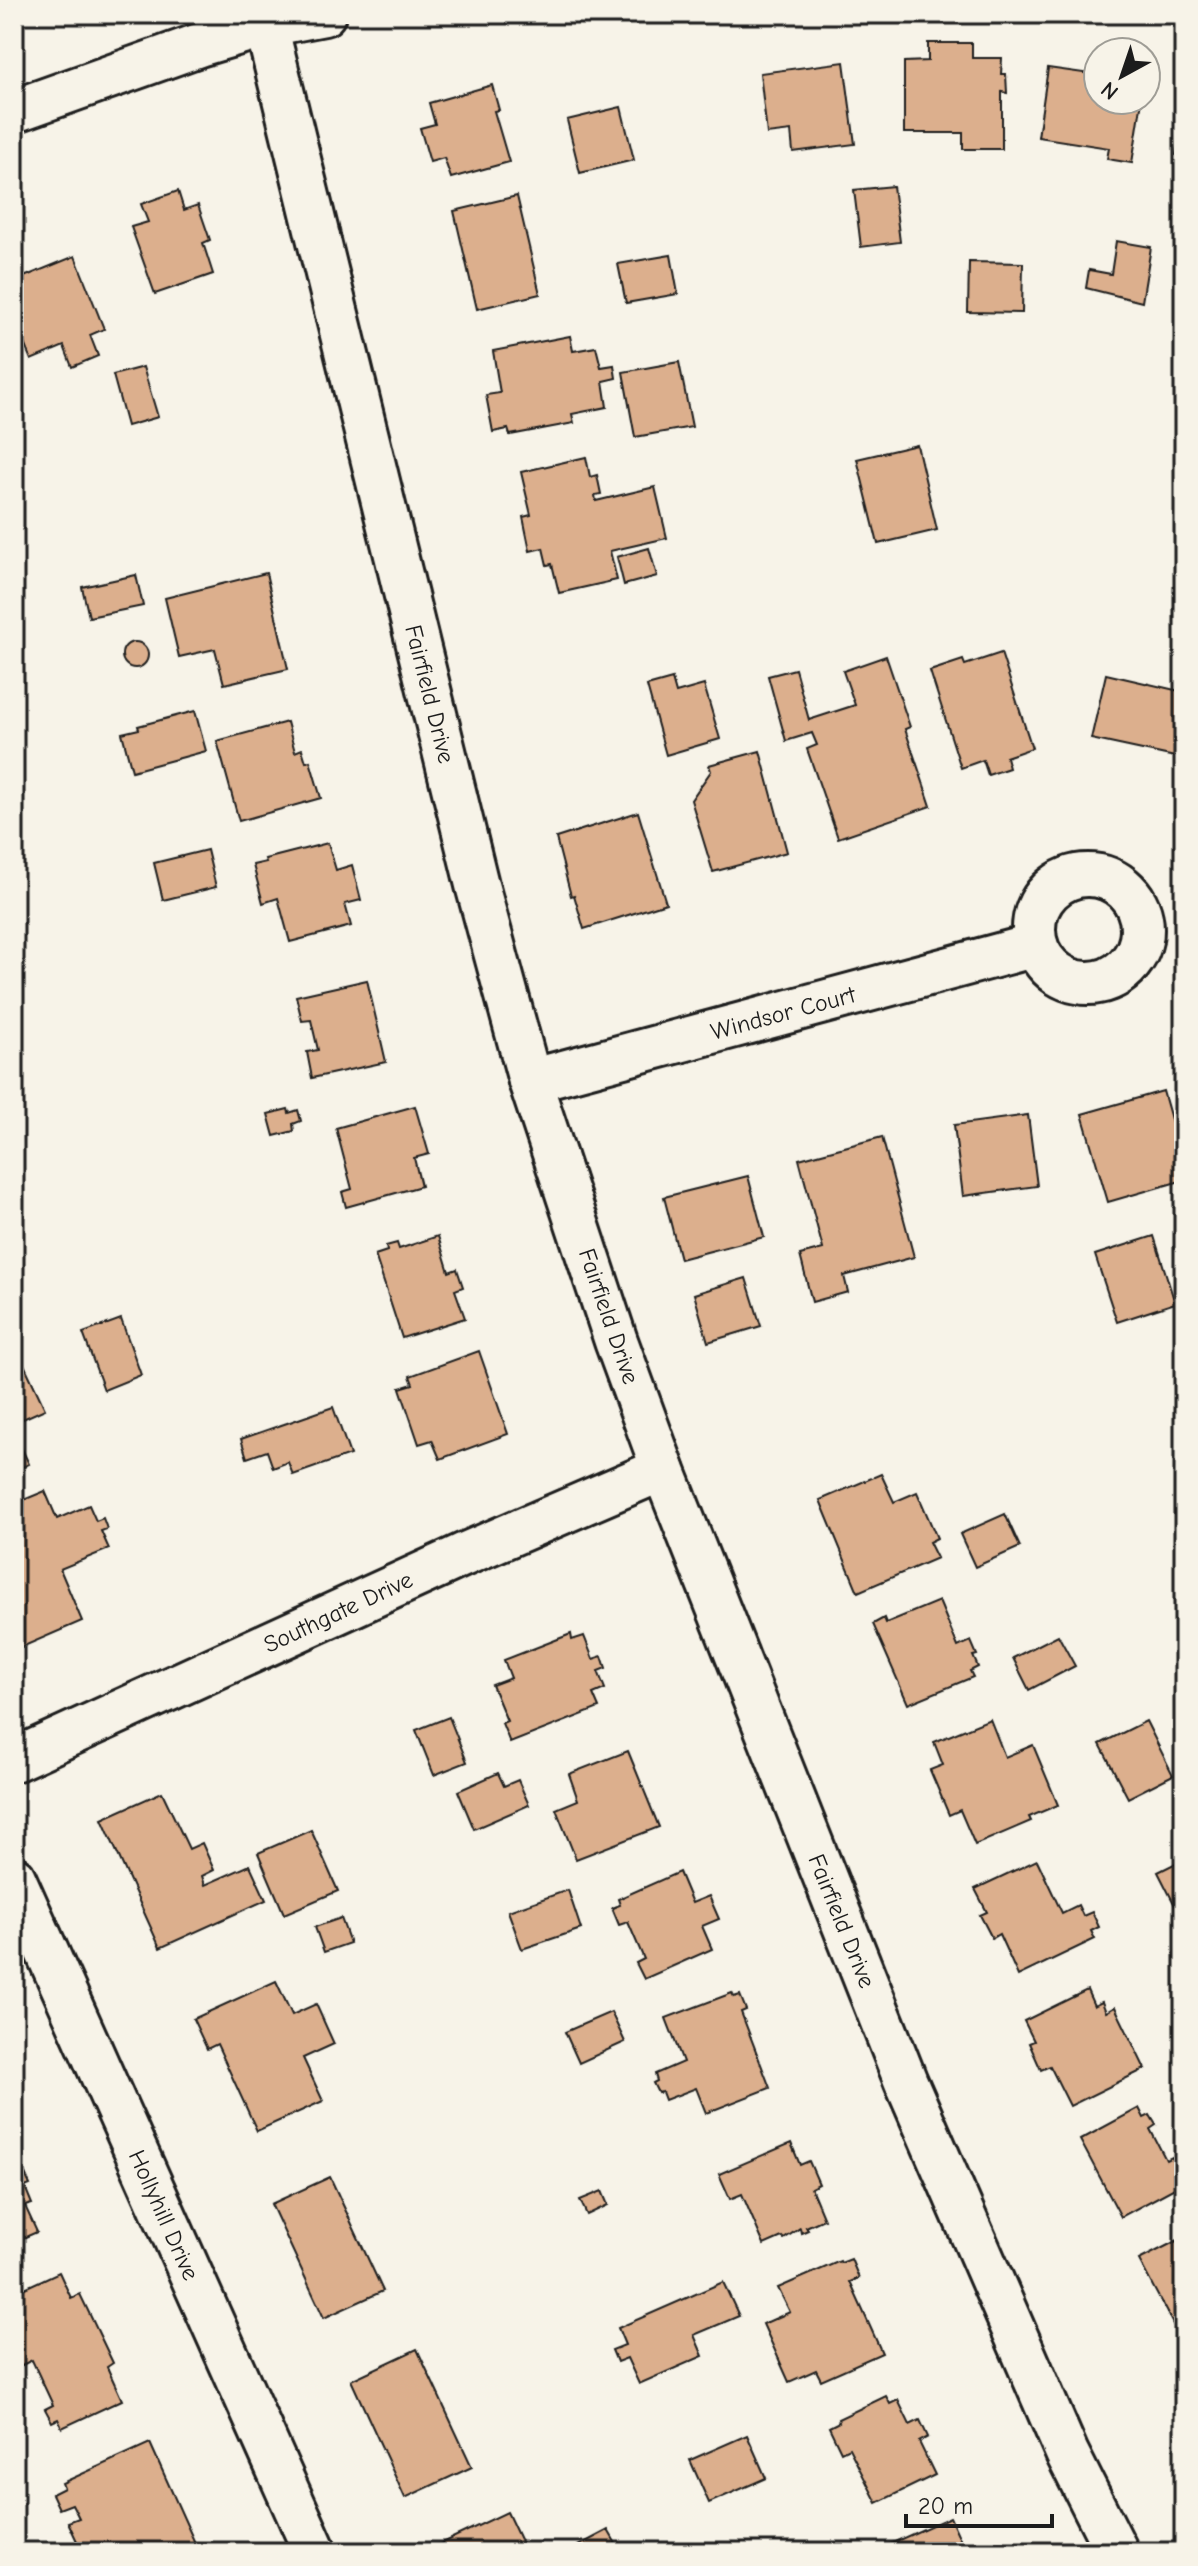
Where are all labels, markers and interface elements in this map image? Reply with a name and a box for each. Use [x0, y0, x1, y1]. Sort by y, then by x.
north arrow [1082, 36, 1162, 116]
text: N [1096, 76, 1124, 105]
street label: Fairfield Drive [399, 622, 461, 766]
street label: Windsor Court [708, 980, 859, 1046]
street label: Fairfield Drive [573, 1244, 645, 1388]
street label: Southgate Drive [259, 1565, 417, 1659]
street label: Fairfield Drive [802, 1850, 882, 1992]
street label: Hollyhill Drive [123, 2145, 205, 2285]
scale bar [906, 2478, 1052, 2528]
text: 20 m [918, 2492, 973, 2520]

